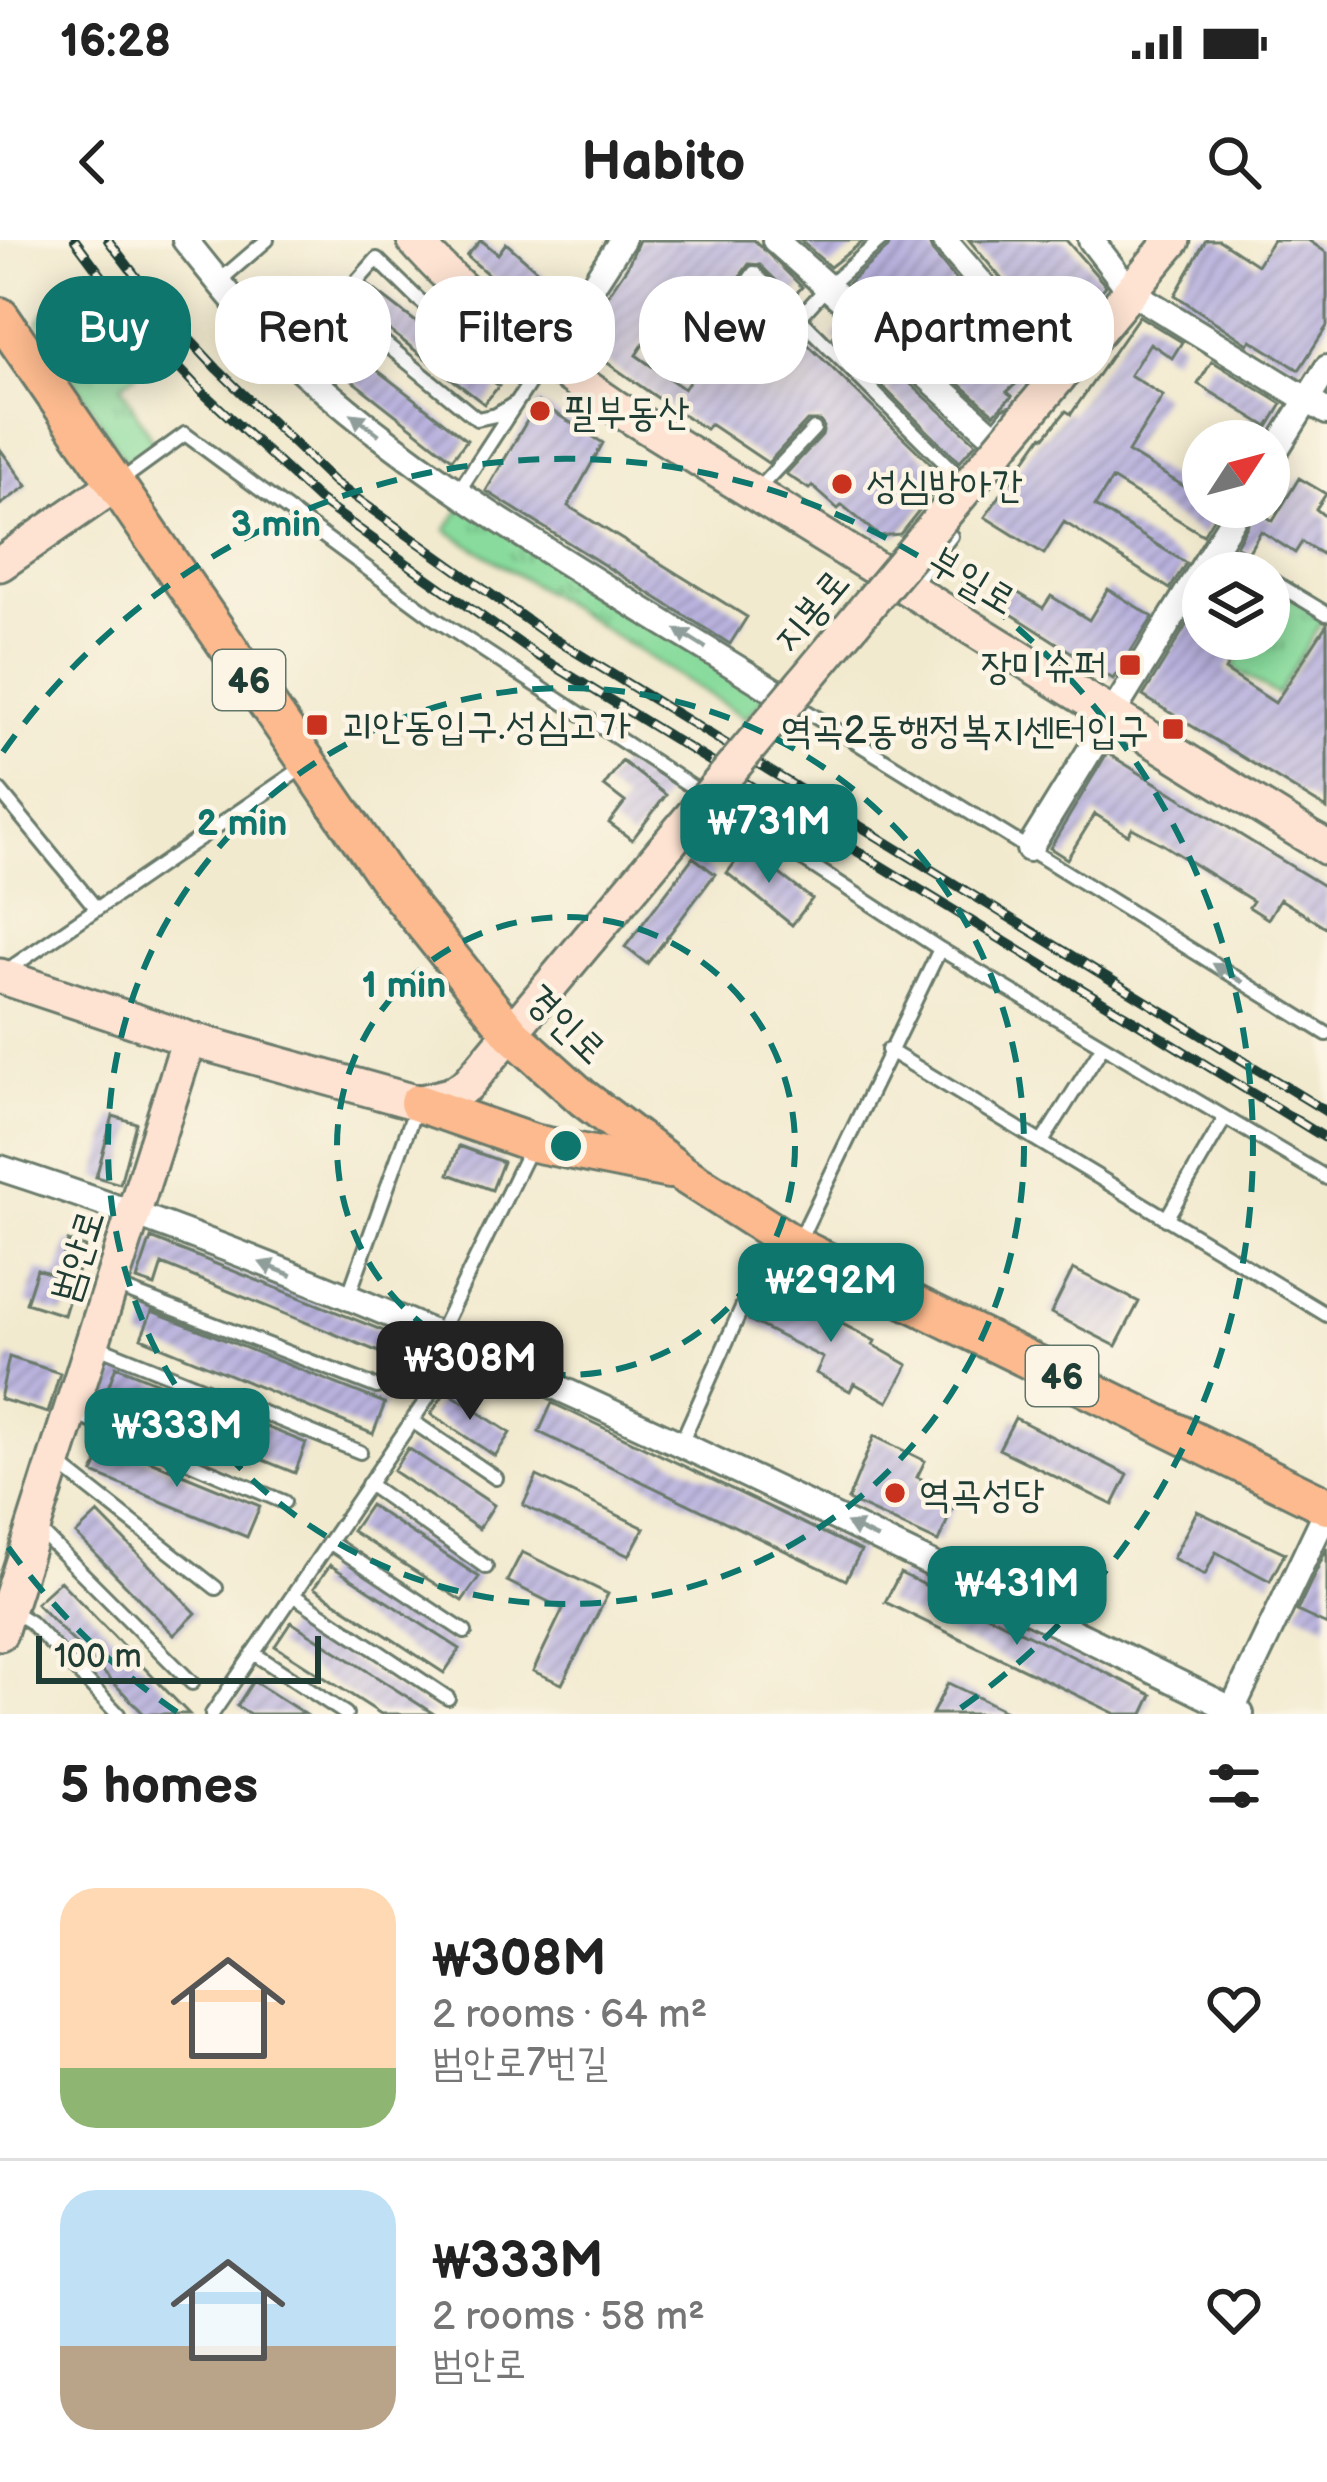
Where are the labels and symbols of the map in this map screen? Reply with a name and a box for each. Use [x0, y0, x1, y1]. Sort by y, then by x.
place label: 필부동산 [564, 390, 690, 437]
marker: 필부동산 [527, 398, 553, 424]
one-way arrow [350, 413, 381, 437]
north arrow [1182, 420, 1290, 528]
place label: 성심방아간 [866, 463, 1023, 510]
marker: 성심방아간 [829, 471, 855, 497]
text: 3 min [231, 504, 321, 547]
street label: 부일로 [919, 537, 1024, 626]
street label: 지봉로 [764, 560, 860, 663]
one-way arrow [674, 629, 707, 651]
place label: 장미슈퍼 [980, 644, 1106, 691]
road number: 46 [213, 650, 285, 710]
marker: 장미슈퍼 [1117, 652, 1143, 678]
place label: 괴안동입구.성심고가 [341, 704, 631, 751]
place label: 역곡2동행정복지센터입구 [781, 708, 1149, 755]
marker: 괴안동입구.성심고가 [304, 712, 330, 738]
marker: 역곡2동행정복지센터입구 [1160, 716, 1186, 742]
pin: ₩731M [685, 784, 853, 886]
text: 2 min [197, 803, 287, 846]
one-way arrow [1211, 963, 1244, 985]
text: 1 min [362, 965, 446, 1008]
street label: 경인로 [515, 975, 615, 1074]
centre of rings [545, 1125, 587, 1167]
street label: 범안로 [41, 1204, 115, 1308]
pin: ₩292M [747, 1243, 915, 1345]
one-way arrow [258, 1259, 294, 1278]
pin: ₩308M [386, 1321, 554, 1423]
road number: 46 [1026, 1346, 1098, 1406]
pin: ₩333M [93, 1388, 261, 1490]
place label: 역곡성당 [919, 1472, 1045, 1519]
marker: 역곡성당 [882, 1480, 908, 1506]
one-way arrow [844, 1521, 879, 1541]
pin: ₩431M [933, 1546, 1101, 1648]
scale bar [36, 1630, 321, 1683]

